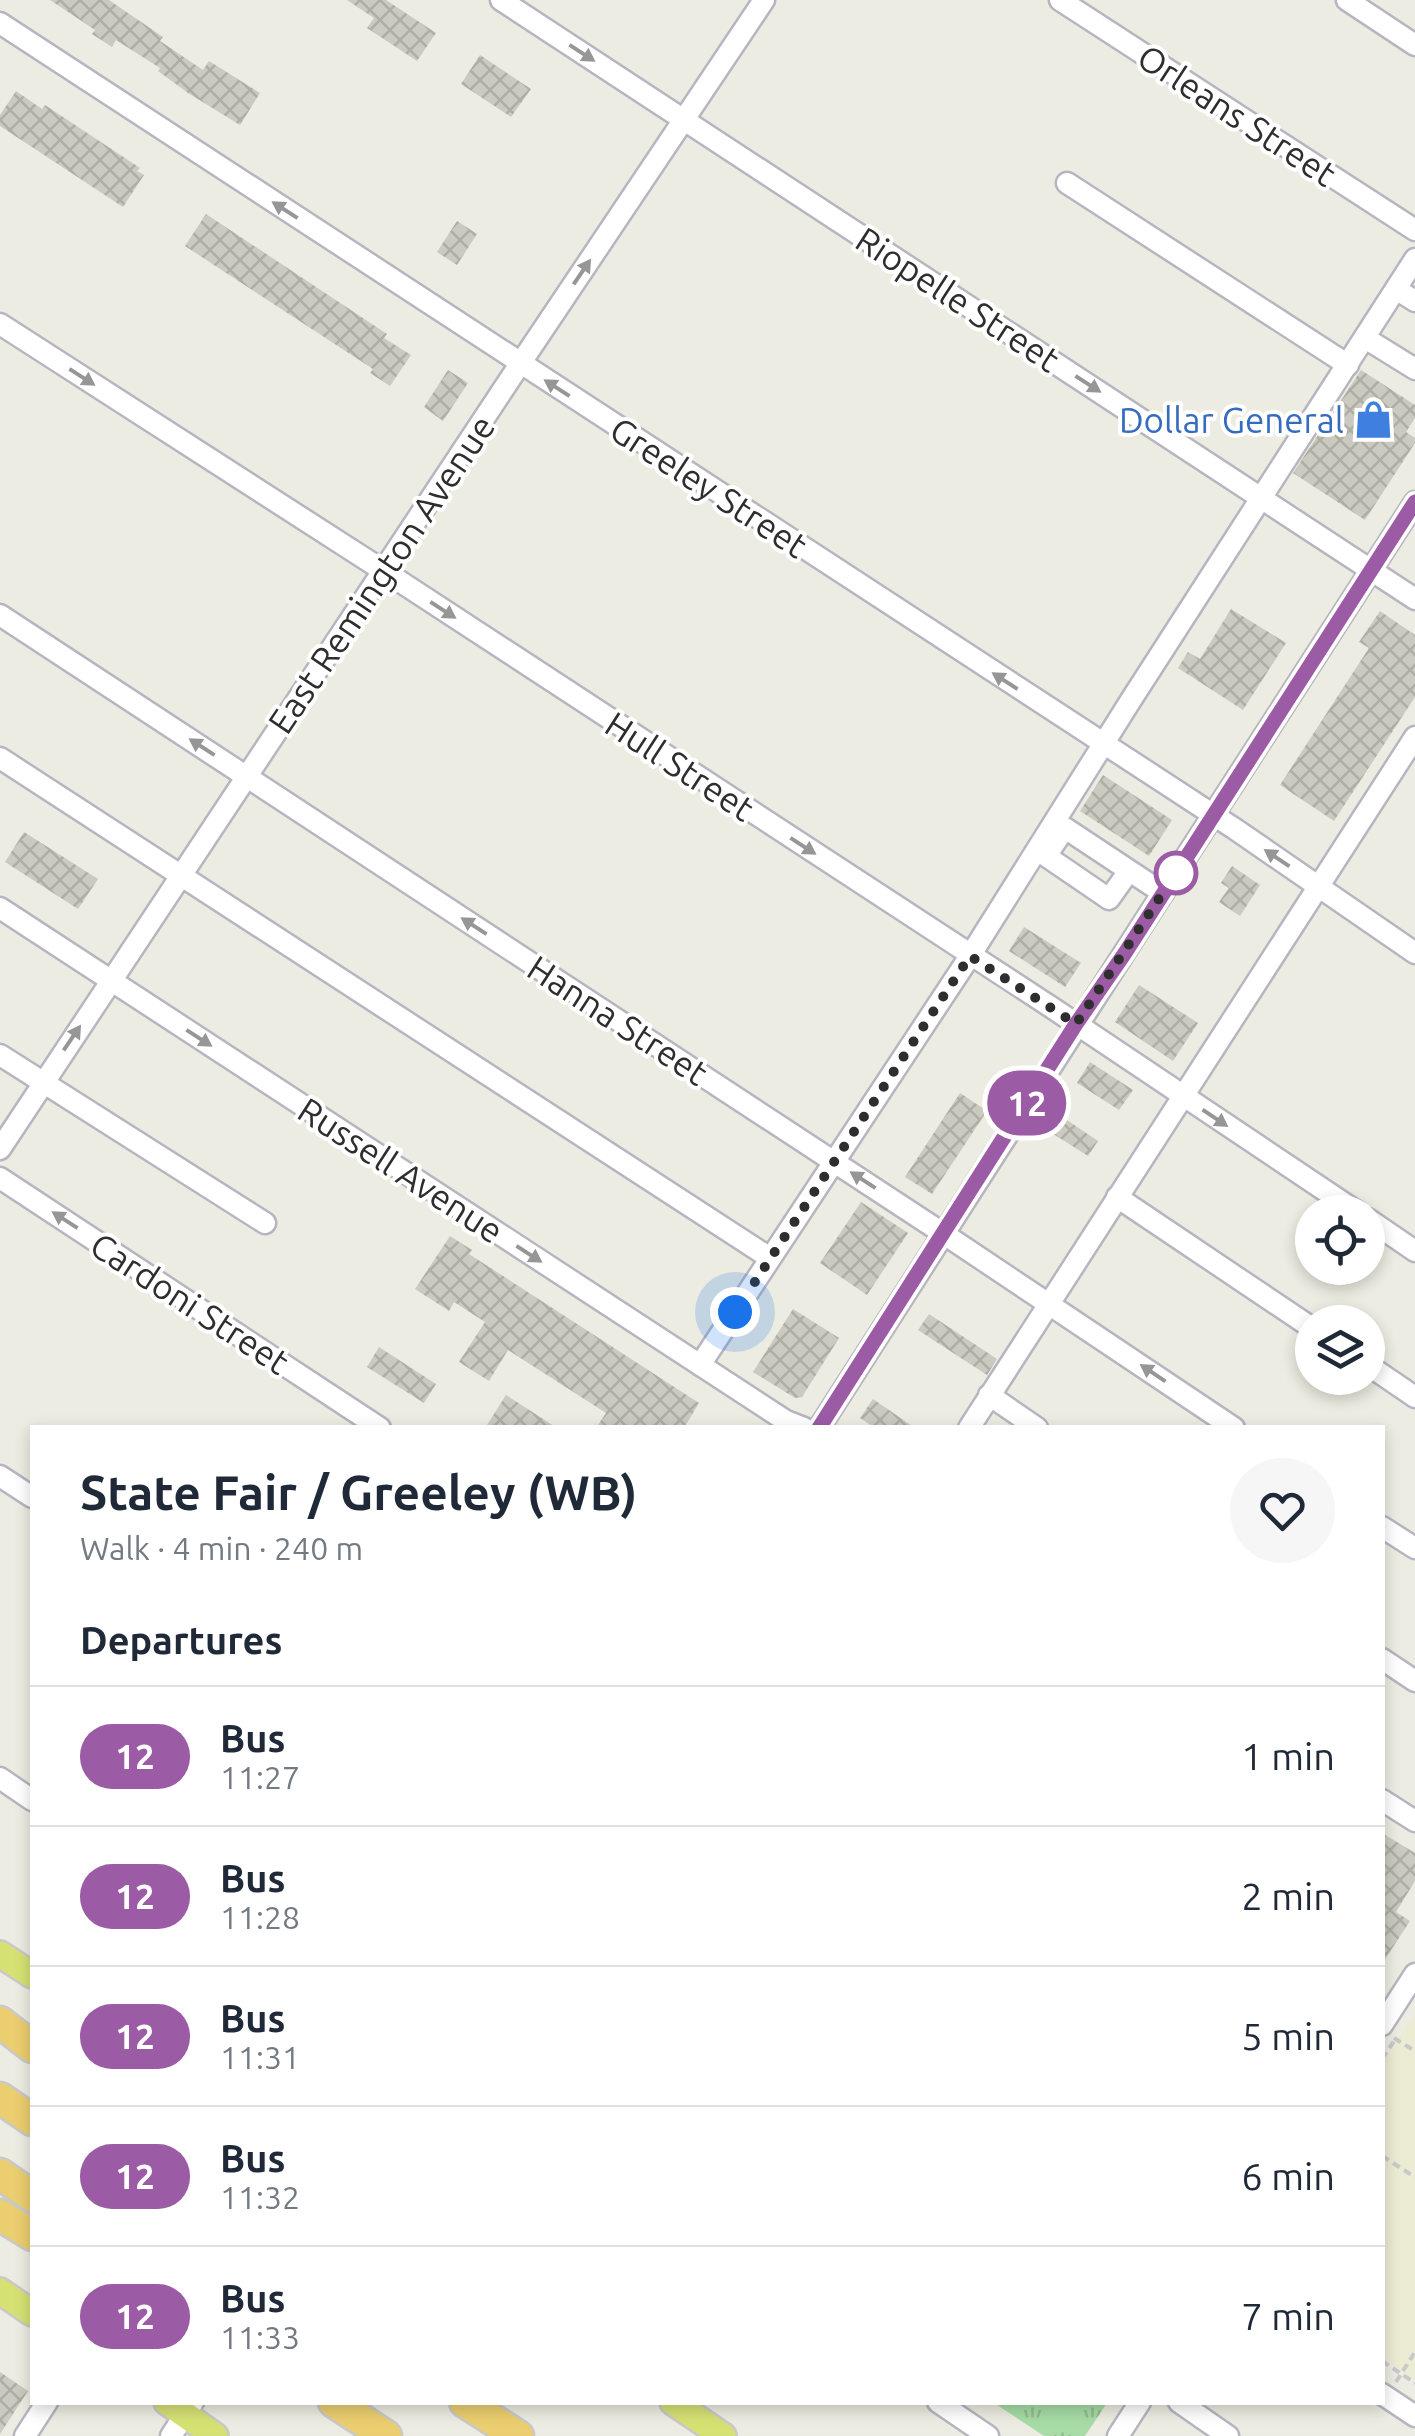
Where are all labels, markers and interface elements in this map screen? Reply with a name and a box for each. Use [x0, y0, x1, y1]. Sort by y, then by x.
street label: Orleans Street [1131, 36, 1344, 194]
one-way arrow [569, 44, 596, 62]
one-way arrow [272, 201, 299, 220]
street label: Riopelle Street [849, 218, 1067, 380]
one-way arrow [572, 258, 590, 285]
one-way arrow [68, 367, 96, 385]
one-way arrow [1075, 375, 1102, 393]
one-way arrow [544, 379, 571, 397]
shop icon: Dollar General [1353, 399, 1395, 441]
place label: Dollar General [1119, 400, 1344, 440]
street label: East Remington Avenue [260, 408, 502, 740]
street label: Greeley Street [603, 409, 815, 565]
one-way arrow [430, 600, 457, 619]
one-way arrow [991, 672, 1019, 690]
street label: Hull Street [598, 703, 762, 829]
one-way arrow [188, 739, 215, 757]
one-way arrow [789, 836, 816, 854]
one-way arrow [1264, 849, 1291, 868]
unlabelled marker [1155, 852, 1197, 894]
one-way arrow [460, 917, 487, 935]
street label: Hanna Street [521, 947, 716, 1093]
one-way arrow [63, 1024, 81, 1052]
one-way arrow [185, 1029, 212, 1047]
line badge: 12 [982, 1070, 1072, 1136]
text: 12 [1007, 1083, 1047, 1123]
street label: Russell Avenue [291, 1089, 511, 1251]
one-way arrow [1202, 1108, 1229, 1127]
one-way arrow [849, 1172, 876, 1190]
map controls [1295, 1195, 1385, 1395]
button: locate [1295, 1195, 1385, 1285]
one-way arrow [51, 1212, 78, 1230]
street label: Cardoni Street [84, 1224, 297, 1382]
one-way arrow [516, 1245, 543, 1263]
your location [710, 1287, 760, 1337]
button: layers [1295, 1305, 1385, 1395]
one-way arrow [1140, 1365, 1167, 1383]
button: heart [1230, 1458, 1335, 1563]
text: State Fair / Greeley (WB) [80, 1465, 637, 1519]
text: Walk · 4 min · 240 m [80, 1530, 363, 1566]
text: Departures [80, 1619, 282, 1661]
text: Bus [220, 1717, 285, 1759]
text: 1 min [1241, 1735, 1335, 1777]
text: 12 [115, 1736, 155, 1776]
text: 11:27 [220, 1759, 300, 1795]
text: Bus [220, 1857, 285, 1899]
text: 2 min [1241, 1875, 1335, 1917]
text: 12 [115, 1876, 155, 1916]
text: 11:28 [220, 1899, 300, 1935]
text: Bus [220, 1997, 285, 2039]
text: 5 min [1241, 2015, 1335, 2057]
text: 12 [115, 2016, 155, 2056]
text: 11:31 [220, 2039, 300, 2075]
text: Bus [220, 2137, 285, 2179]
text: 6 min [1241, 2155, 1335, 2197]
text: 12 [115, 2156, 155, 2196]
text: 11:32 [220, 2179, 300, 2215]
text: Bus [220, 2277, 285, 2319]
text: 7 min [1241, 2295, 1335, 2337]
text: 12 [115, 2296, 155, 2336]
text: 11:33 [220, 2319, 300, 2355]

